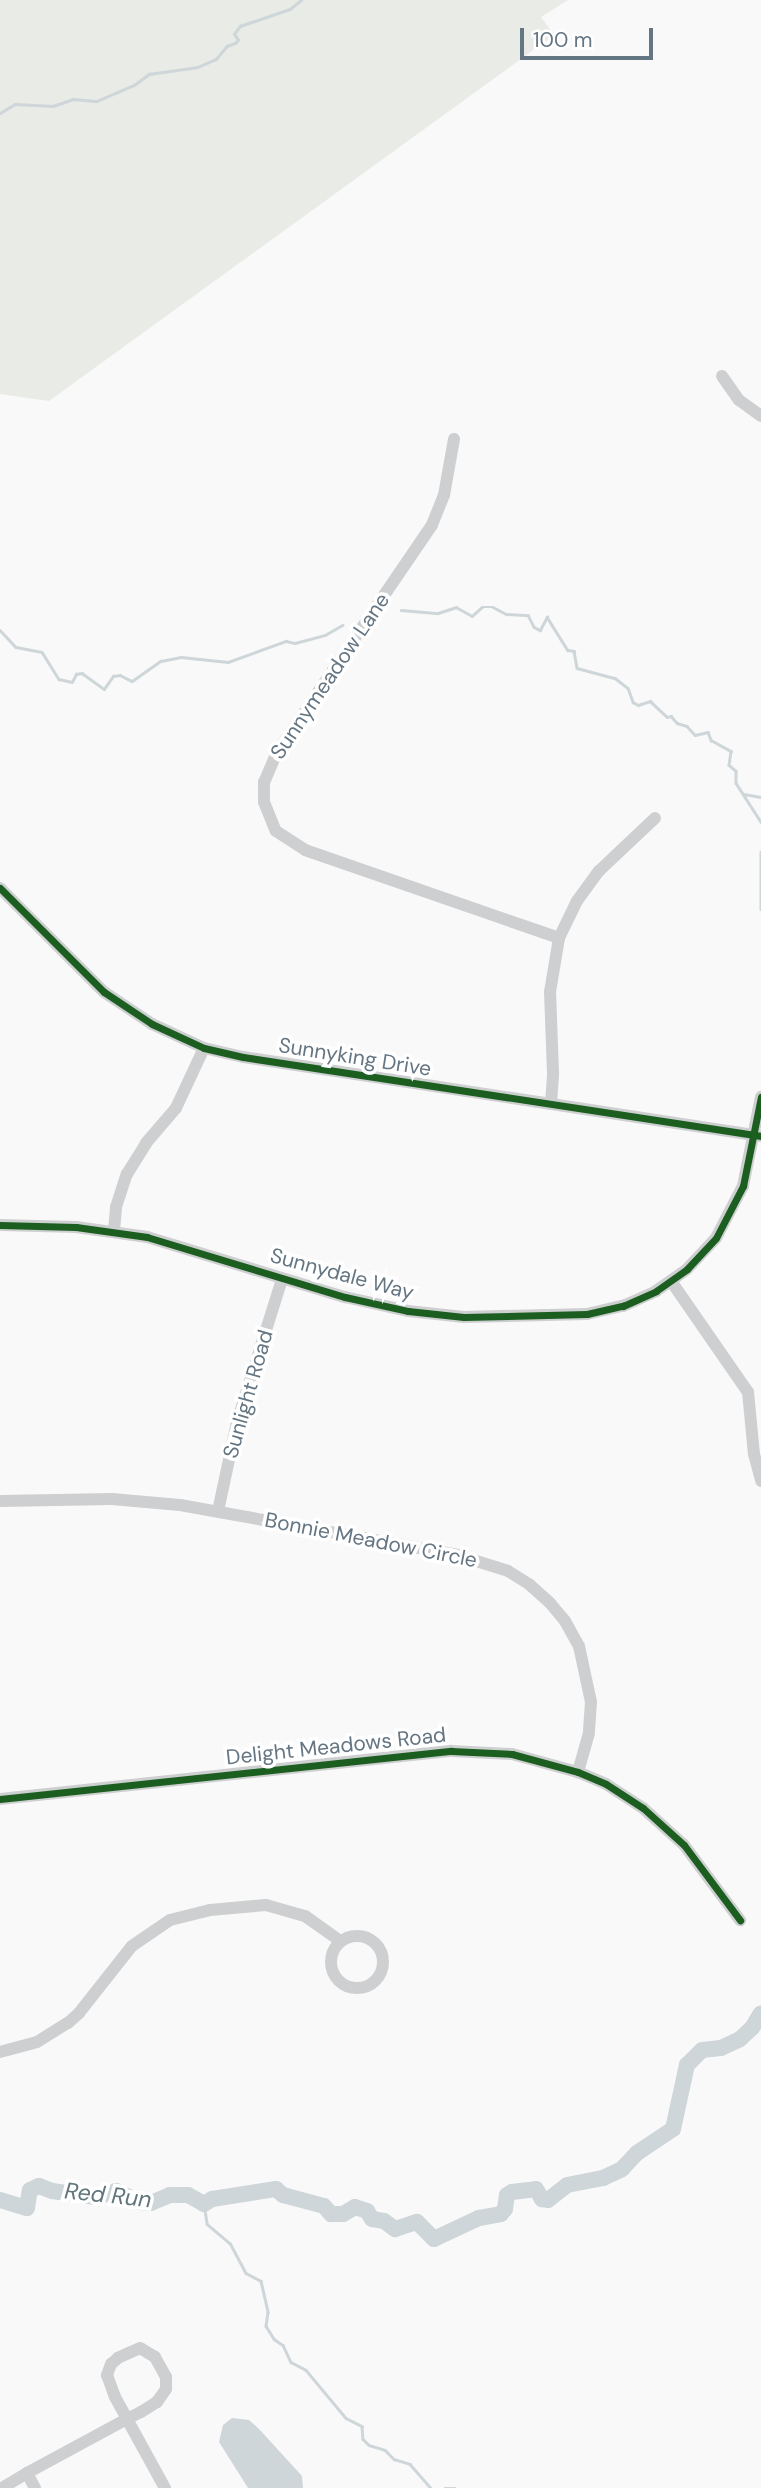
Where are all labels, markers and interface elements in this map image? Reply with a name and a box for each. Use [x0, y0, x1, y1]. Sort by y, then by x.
scale bar [523, 14, 656, 58]
text: 100 m [533, 26, 593, 54]
street label: Sunnymeadow Lane [265, 588, 395, 764]
street label: Sunnyking Drive [277, 1032, 433, 1082]
street label: Sunnydale Way [267, 1243, 417, 1305]
street label: Sunlight Road [218, 1327, 278, 1461]
street label: Bonnie Meadow Circle [263, 1507, 479, 1573]
street label: Delight Meadows Road [225, 1722, 447, 1770]
water label: Red Run [63, 2177, 153, 2213]

